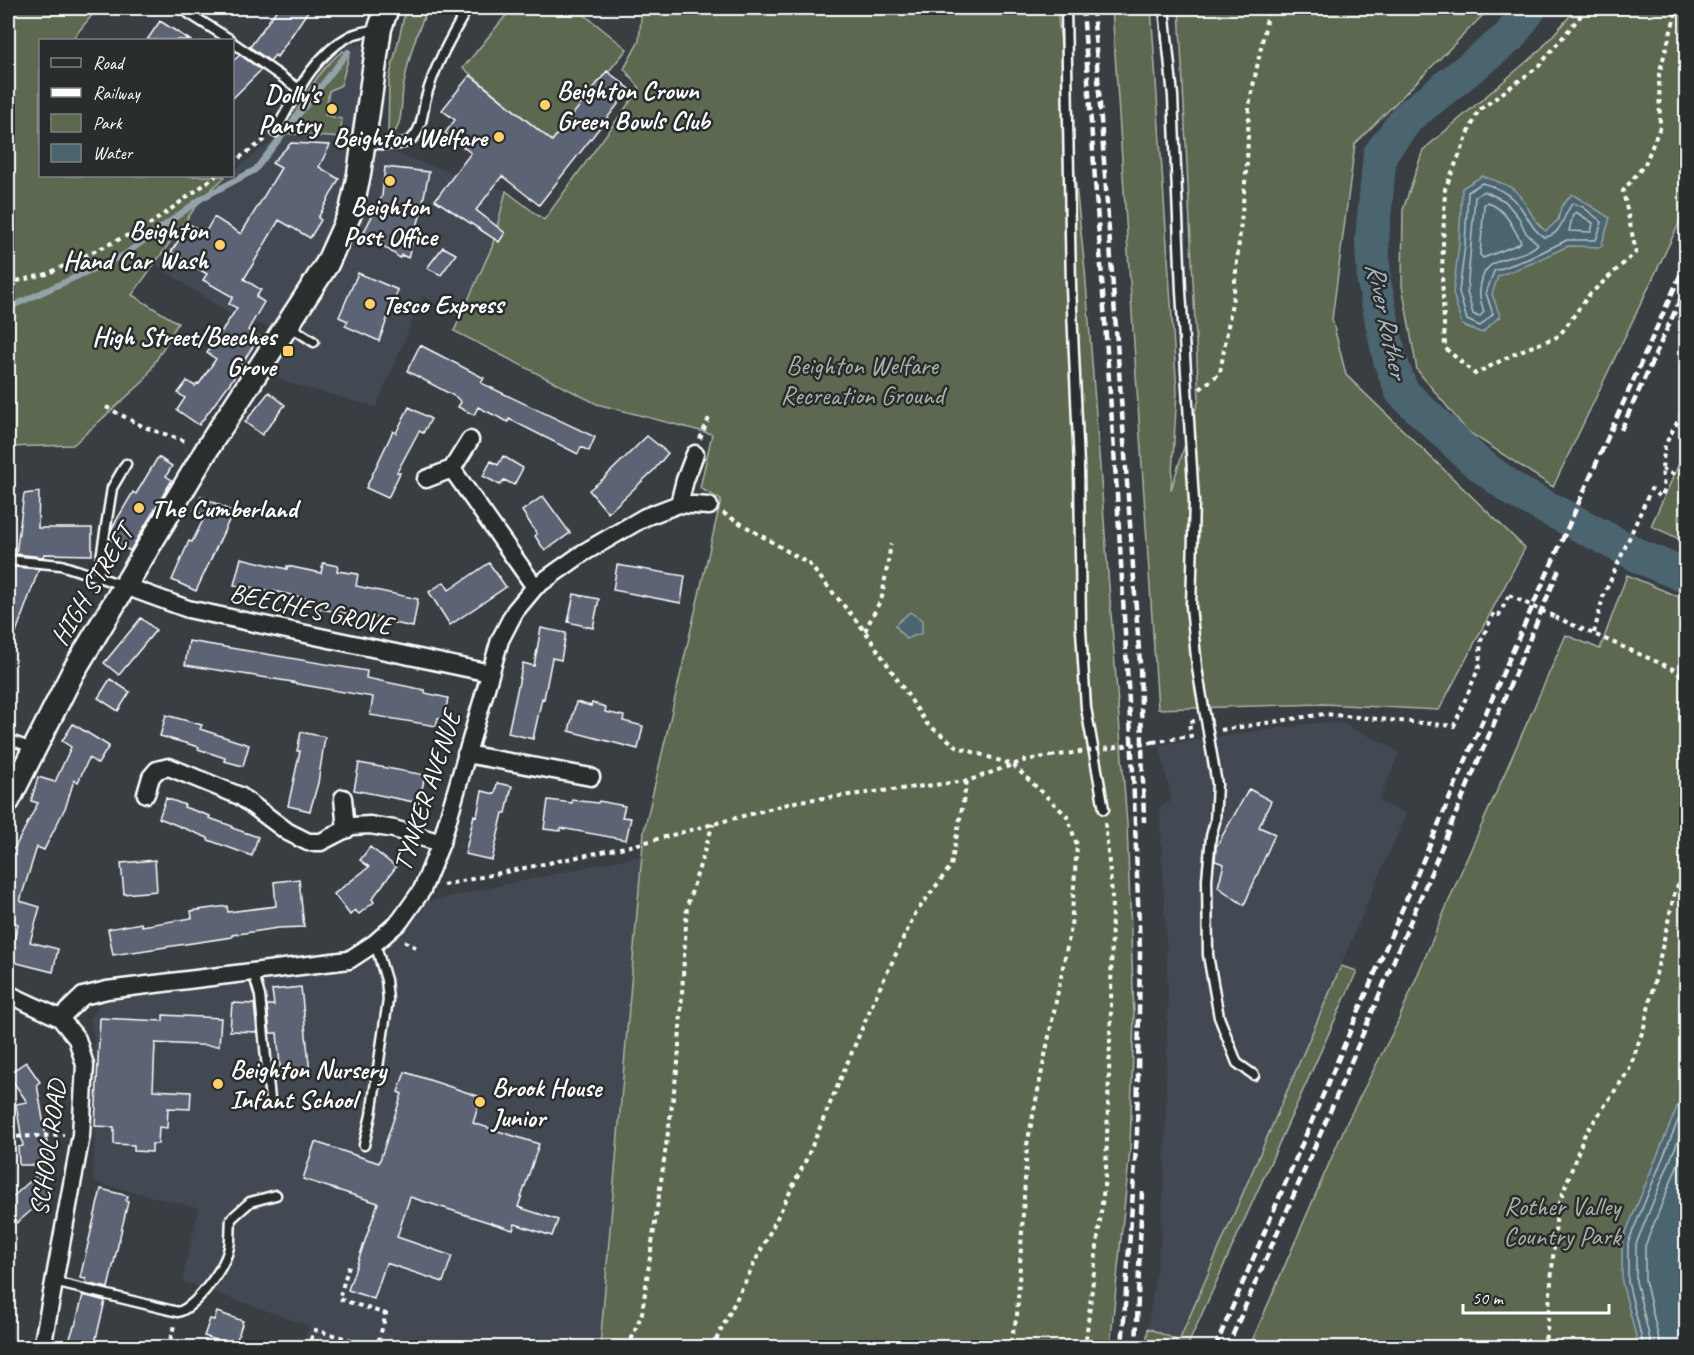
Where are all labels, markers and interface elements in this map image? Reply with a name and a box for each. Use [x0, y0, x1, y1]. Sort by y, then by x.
legend [39, 39, 234, 177]
text: Road [93, 52, 126, 74]
place label: Beighton Crown Green Bowls Club [557, 74, 712, 137]
place label: Dolly's Pantry [259, 78, 323, 141]
text: Railway [93, 82, 141, 104]
marker: Beighton Crown Green Bowls Club [538, 98, 552, 112]
marker: Dolly's Pantry [325, 102, 339, 116]
text: Park [93, 112, 123, 134]
place label: Beighton Welfare [333, 121, 489, 154]
marker: Beighton Welfare [492, 130, 506, 144]
text: Water [93, 142, 134, 164]
marker: Beighton Post Office [383, 174, 397, 188]
place label: Beighton Post Office [343, 190, 439, 253]
place label: Beighton Hand Car Wash [63, 214, 209, 277]
marker: Beighton Hand Car Wash [213, 238, 227, 252]
water label: River Rother [1358, 259, 1417, 385]
place label: Tesco Express [382, 288, 506, 321]
marker: Tesco Express [363, 297, 377, 311]
place label: High Street/Beeches Grove [92, 320, 279, 383]
marker: High Street/Beeches Grove [281, 344, 295, 358]
park label: Beighton Welfare Recreation Ground [780, 349, 947, 412]
place label: The Cumberland [151, 492, 302, 525]
marker: The Cumberland [132, 501, 146, 515]
street label: HIGH STREET [43, 514, 144, 651]
street label: BEECHES GROVE [227, 576, 399, 643]
street label: TYNKER AVENUE [386, 703, 470, 875]
place label: Beighton Nursery Infant School [230, 1053, 388, 1116]
place label: Brook House Junior [490, 1071, 604, 1134]
street label: SCHOOL ROAD [22, 1075, 74, 1218]
marker: Beighton Nursery Infant School [211, 1077, 225, 1091]
marker: Brook House Junior [473, 1095, 487, 1109]
park label: Rother Valley Country Park [1503, 1190, 1623, 1253]
scale bar [1463, 1277, 1608, 1315]
text: 50 m [1472, 1287, 1505, 1309]

